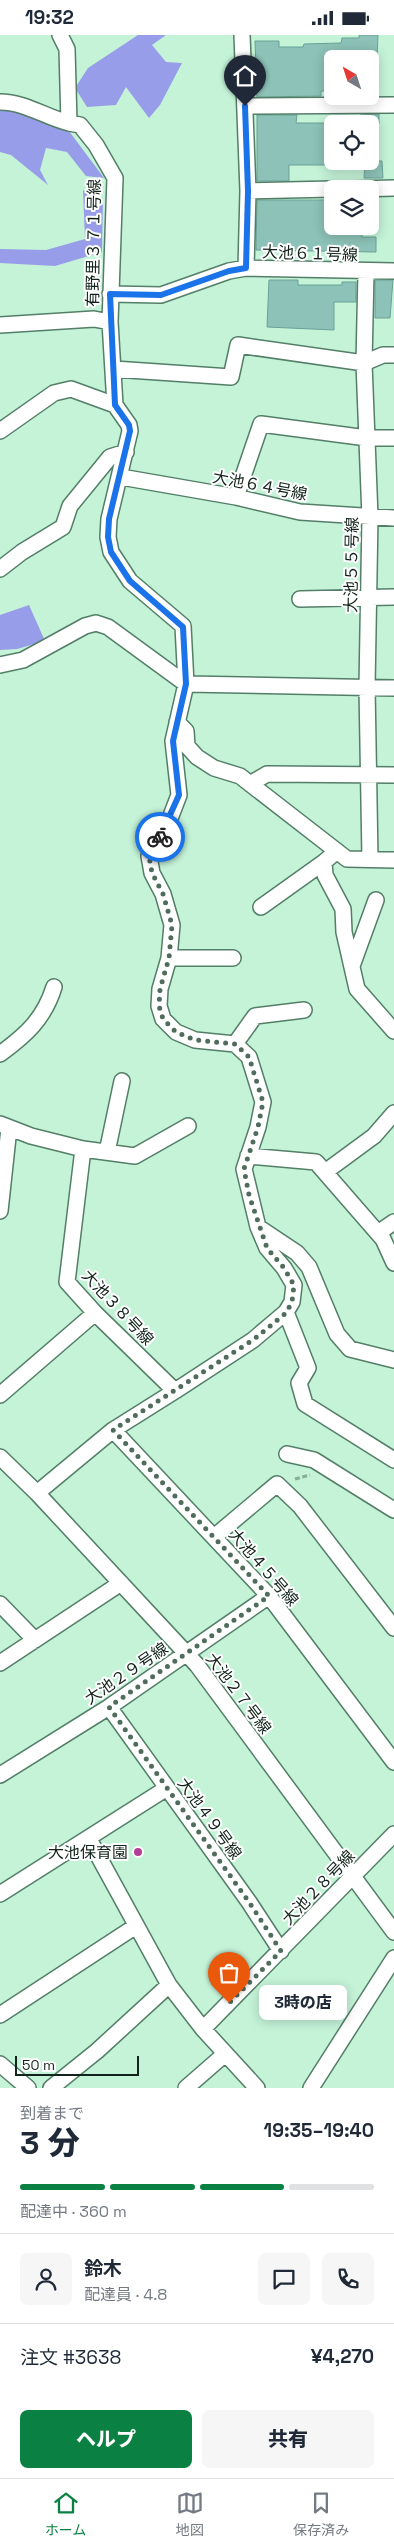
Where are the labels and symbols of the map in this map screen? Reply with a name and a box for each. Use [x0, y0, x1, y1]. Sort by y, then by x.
north arrow [324, 50, 379, 105]
pin [224, 55, 266, 106]
street label: 有野里３７１号線 [82, 179, 105, 307]
street label: 大池６１号線 [262, 241, 358, 266]
street label: 大池６４号線 [211, 466, 309, 505]
street label: 大池５５号線 [340, 517, 363, 613]
courier [135, 812, 185, 862]
street label: 大池３８号線 [77, 1265, 158, 1350]
street label: 大池４５号線 [224, 1524, 303, 1610]
street label: 大池２９号線 [81, 1638, 172, 1709]
street label: 大池２７号線 [201, 1649, 276, 1738]
street label: 大池４９号線 [173, 1773, 246, 1863]
place label: 大池保育園 [48, 1842, 128, 1863]
marker: 大池保育園 [132, 1846, 144, 1858]
street label: 大池２８号線 [277, 1846, 359, 1929]
pin [208, 1952, 250, 2003]
callout: 3時の店 [259, 1985, 346, 2021]
scale bar [15, 2053, 139, 2076]

